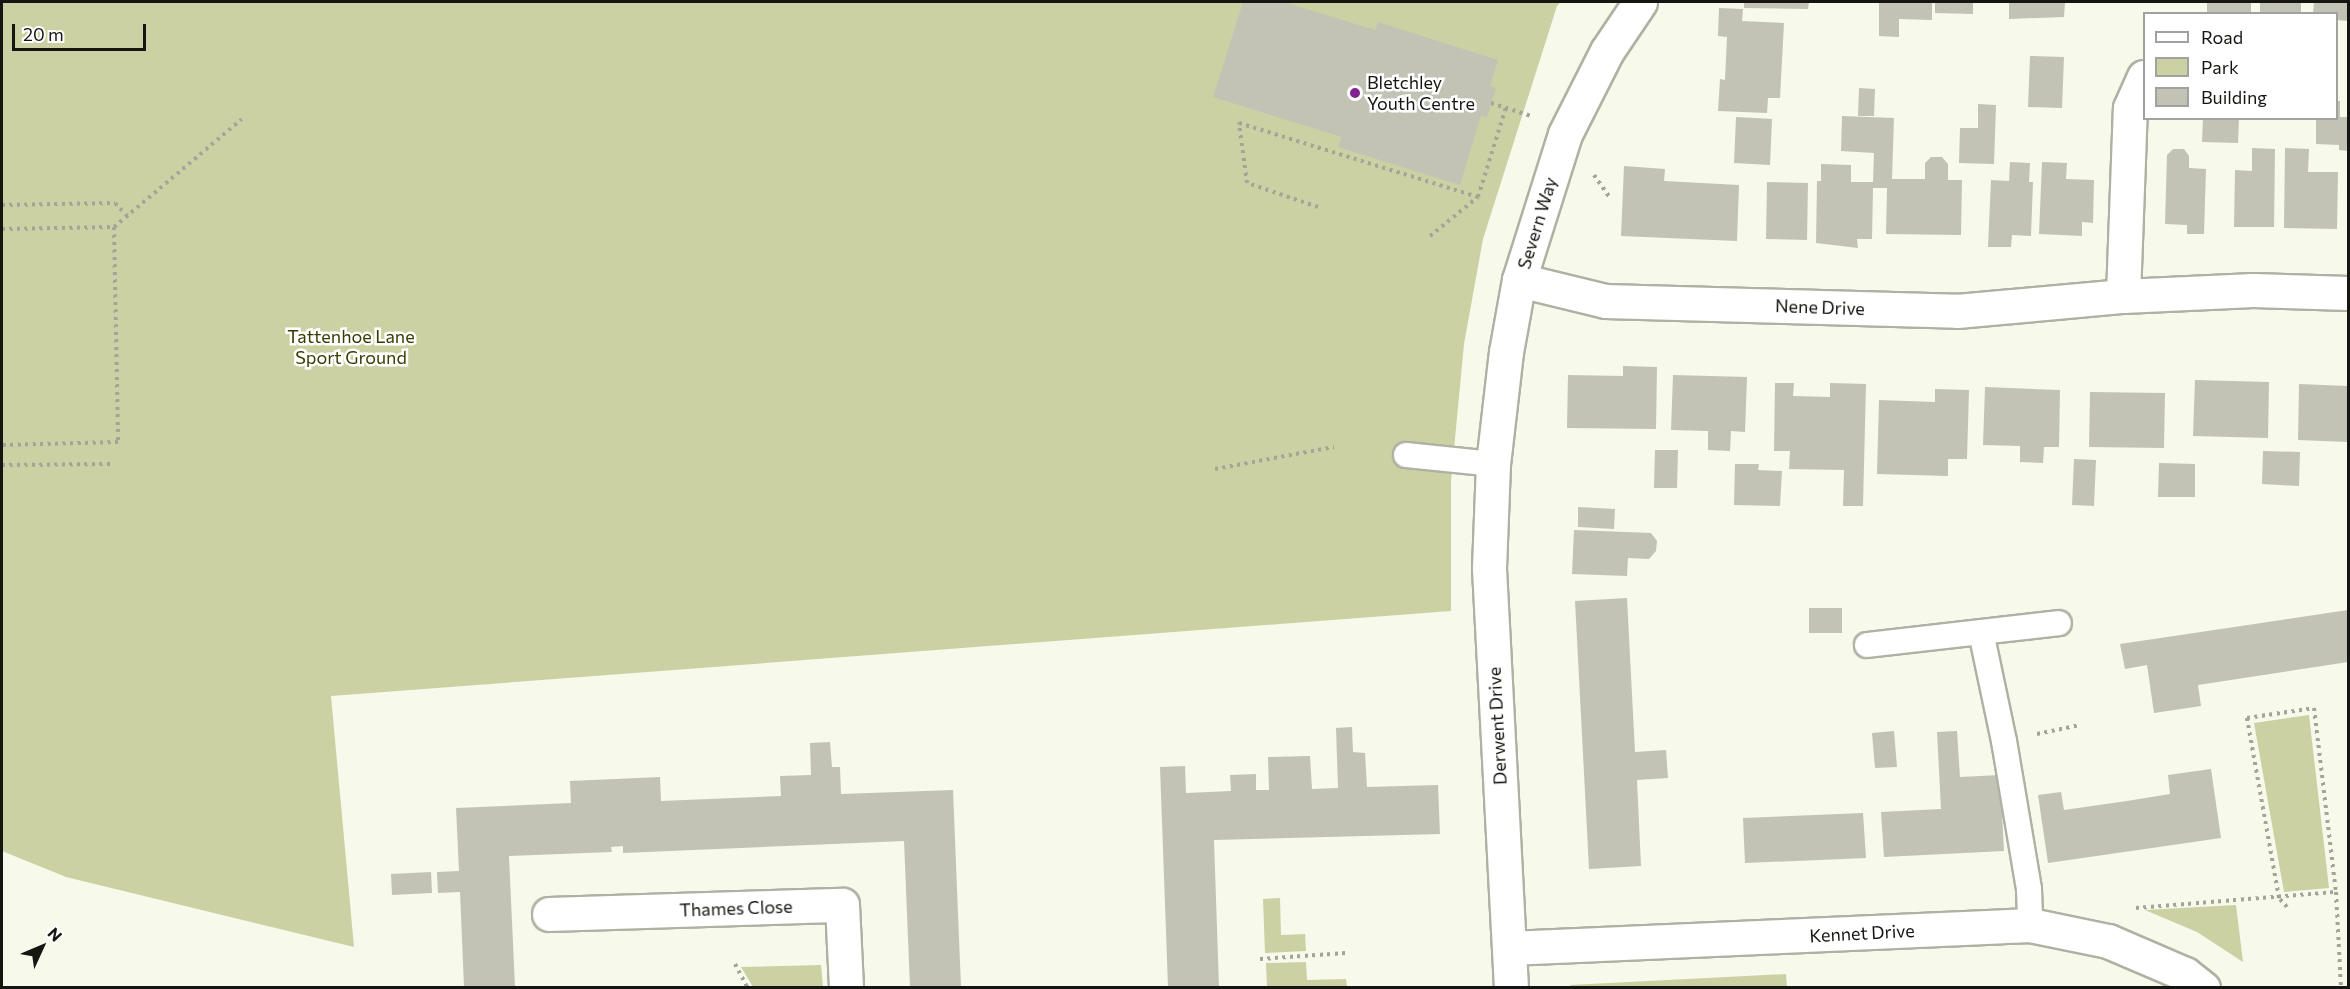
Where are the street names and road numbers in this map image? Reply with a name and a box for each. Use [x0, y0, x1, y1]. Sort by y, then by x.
street label: Severn Way [1513, 174, 1561, 272]
street label: Nene Drive [1775, 295, 1865, 319]
street label: Derwent Drive [1483, 666, 1511, 786]
street label: Thames Close [679, 895, 793, 921]
street label: Kennet Drive [1809, 919, 1915, 947]

